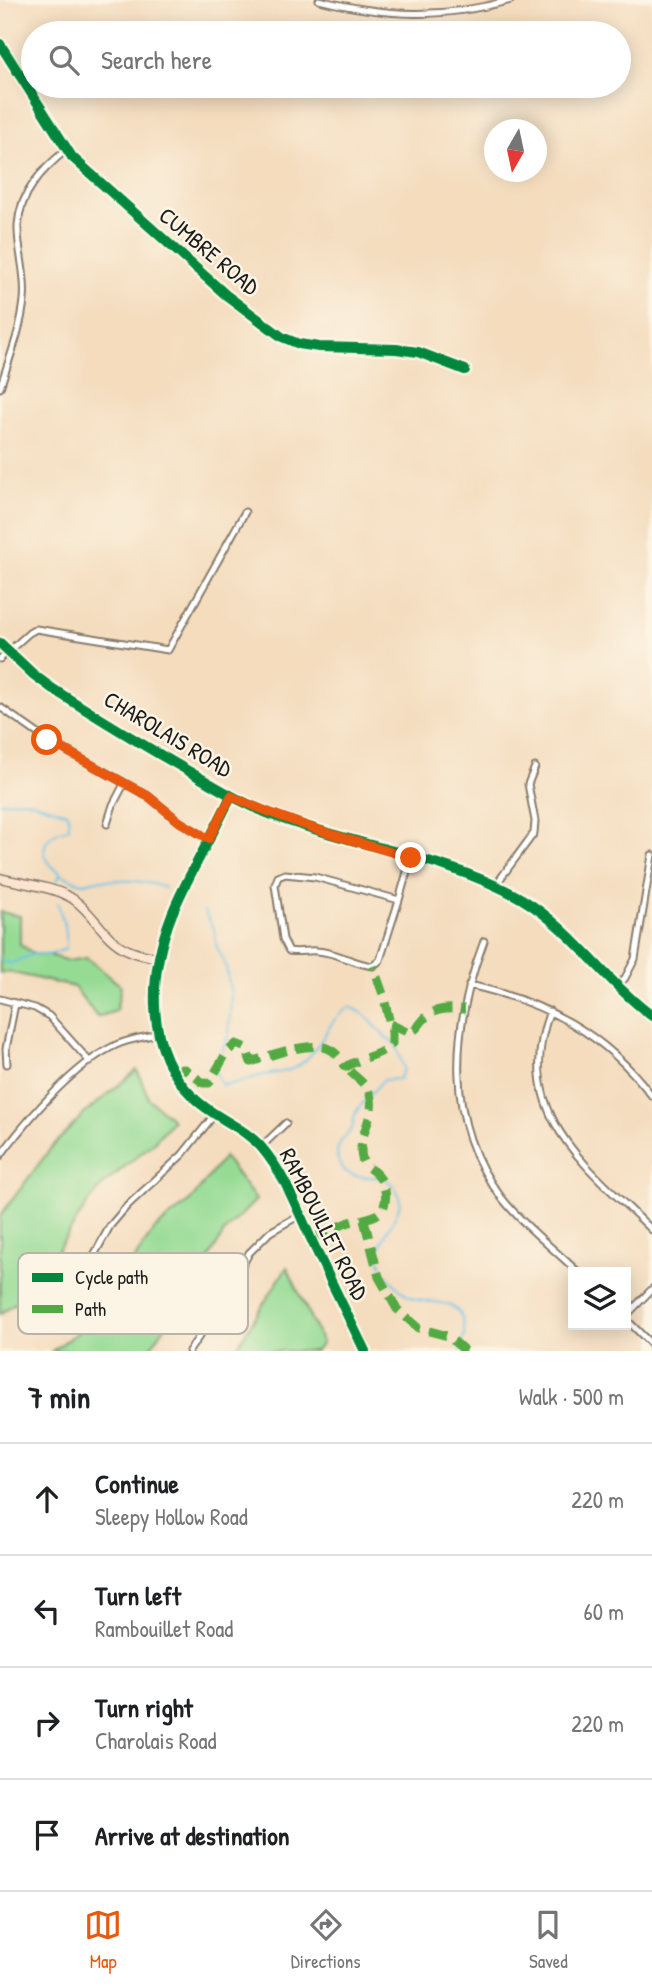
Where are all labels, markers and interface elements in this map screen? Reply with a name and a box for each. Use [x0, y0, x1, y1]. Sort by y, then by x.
search box [21, 21, 631, 98]
icon: search [45, 41, 83, 79]
text: Search here [101, 42, 212, 77]
north arrow [484, 119, 547, 182]
street label: CUMBRE ROAD [153, 200, 266, 302]
street label: CHAROLAIS ROAD [98, 683, 238, 784]
route start [31, 724, 62, 755]
route end [395, 842, 426, 873]
street label: RAMBOUILLET ROAD [273, 1143, 376, 1305]
legend [18, 1253, 248, 1334]
text: Cycle path [75, 1264, 148, 1290]
map controls [568, 1267, 631, 1330]
button: layers [568, 1267, 631, 1330]
text: Path [75, 1296, 106, 1322]
text: 7 min [28, 1377, 90, 1417]
text: Walk · 500 m [519, 1381, 624, 1412]
text: Continue [95, 1466, 179, 1501]
icon: ahead [28, 1480, 66, 1518]
text: 220 m [571, 1484, 624, 1515]
text: Sleepy Hollow Road [95, 1501, 248, 1532]
text: Turn left [95, 1578, 181, 1613]
icon: left [28, 1592, 66, 1630]
text: 60 m [584, 1596, 624, 1627]
text: Rambouillet Road [95, 1613, 233, 1644]
text: Turn right [95, 1690, 193, 1725]
icon: right [28, 1704, 66, 1742]
text: 220 m [571, 1708, 624, 1739]
text: Charolais Road [95, 1725, 217, 1756]
icon: arrive [28, 1816, 66, 1854]
text: Arrive at destination [95, 1818, 290, 1853]
tab: Map [84, 1906, 122, 1974]
tab: Directions [291, 1906, 361, 1974]
tab: Saved [529, 1906, 568, 1974]

